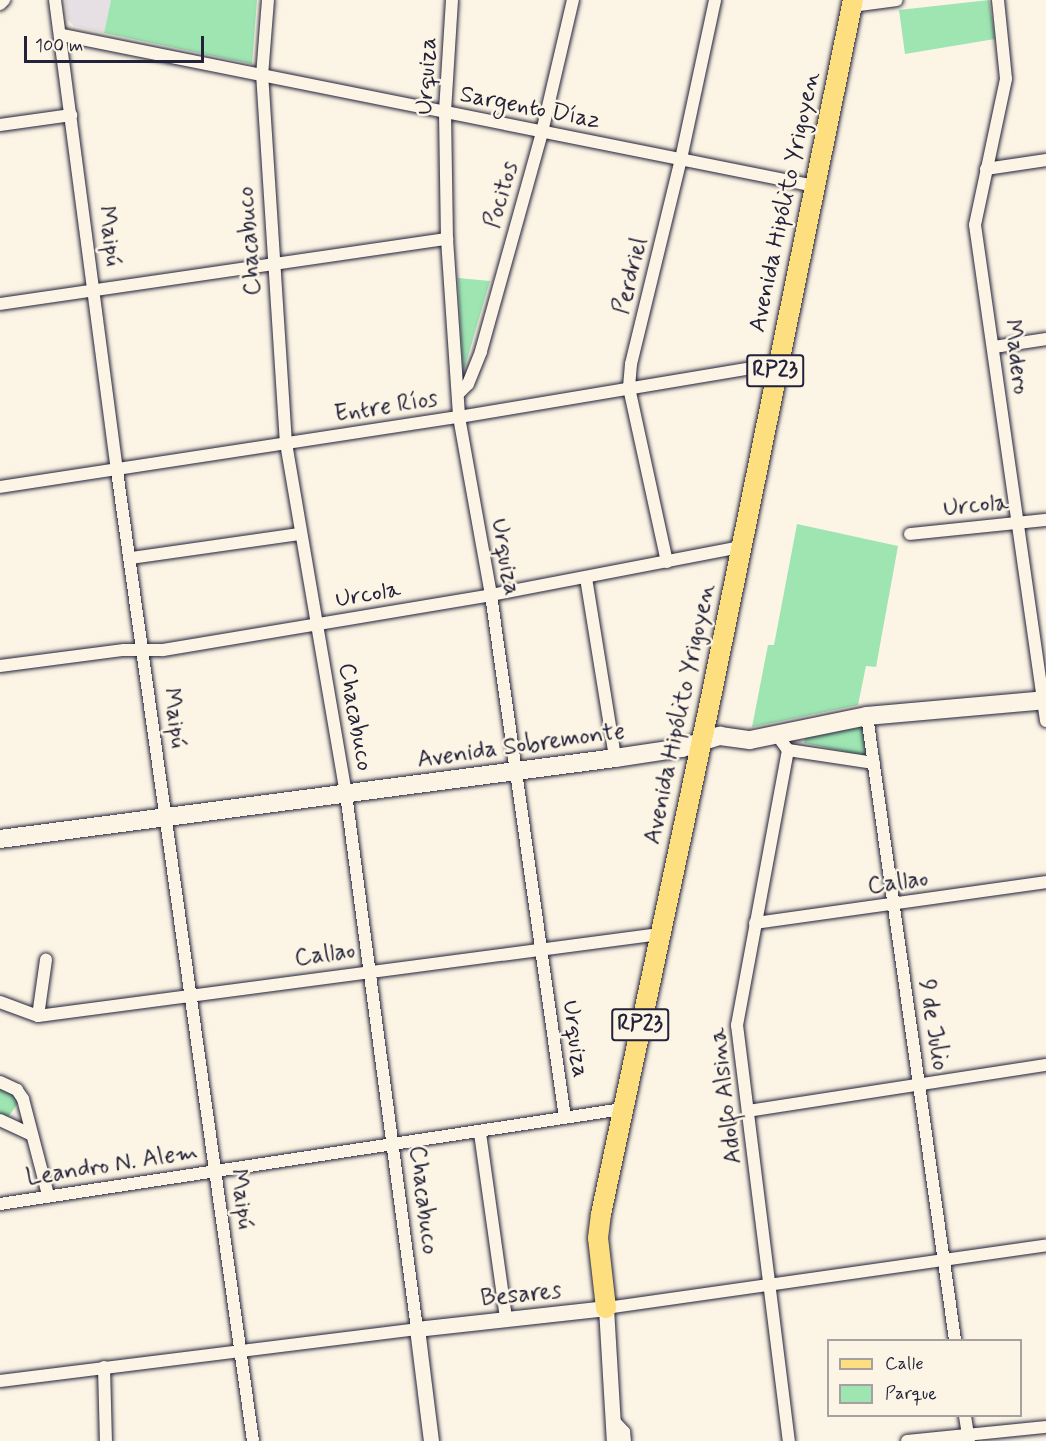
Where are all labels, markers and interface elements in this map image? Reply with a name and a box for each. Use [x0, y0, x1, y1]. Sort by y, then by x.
scale bar [27, 24, 207, 62]
text: 100 m [35, 34, 83, 58]
street label: Urquiza [411, 36, 443, 116]
street label: Avenida Hipólito Yrigoyen [744, 71, 826, 333]
street label: Sargento Díaz [458, 80, 602, 136]
street label: Pocitos [479, 158, 525, 232]
street label: Chacabuco [232, 185, 268, 297]
street label: Maipú [91, 204, 127, 268]
street label: Perdriel [608, 235, 654, 317]
street label: Madero [996, 318, 1036, 396]
road number: RP23 [745, 352, 805, 390]
street label: Entre Ríos [332, 385, 440, 429]
street label: Urcola [942, 488, 1010, 524]
street label: Urquiza [484, 516, 526, 598]
street label: Urcola [333, 575, 403, 615]
street label: Avenida Hipólito Yrigoyen [639, 583, 721, 845]
street label: Chacabuco [331, 661, 379, 773]
street label: Maipú [156, 686, 192, 750]
street label: Avenida Sobremonte [415, 717, 627, 775]
street label: Callao [866, 864, 930, 902]
street label: Callao [293, 936, 357, 974]
street label: 9 de Julio [911, 975, 955, 1075]
street label: Urquiza [555, 998, 595, 1080]
road number: RP23 [610, 1006, 670, 1044]
street label: Adolfo Alsina [703, 1026, 749, 1166]
street label: Leandro N. Alem [24, 1137, 200, 1193]
street label: Chacabuco [402, 1144, 444, 1256]
street label: Maipú [223, 1167, 259, 1231]
street label: Besares [479, 1276, 563, 1314]
legend [827, 1339, 1022, 1417]
text: Calle [885, 1352, 924, 1376]
text: Parque [885, 1382, 937, 1406]

